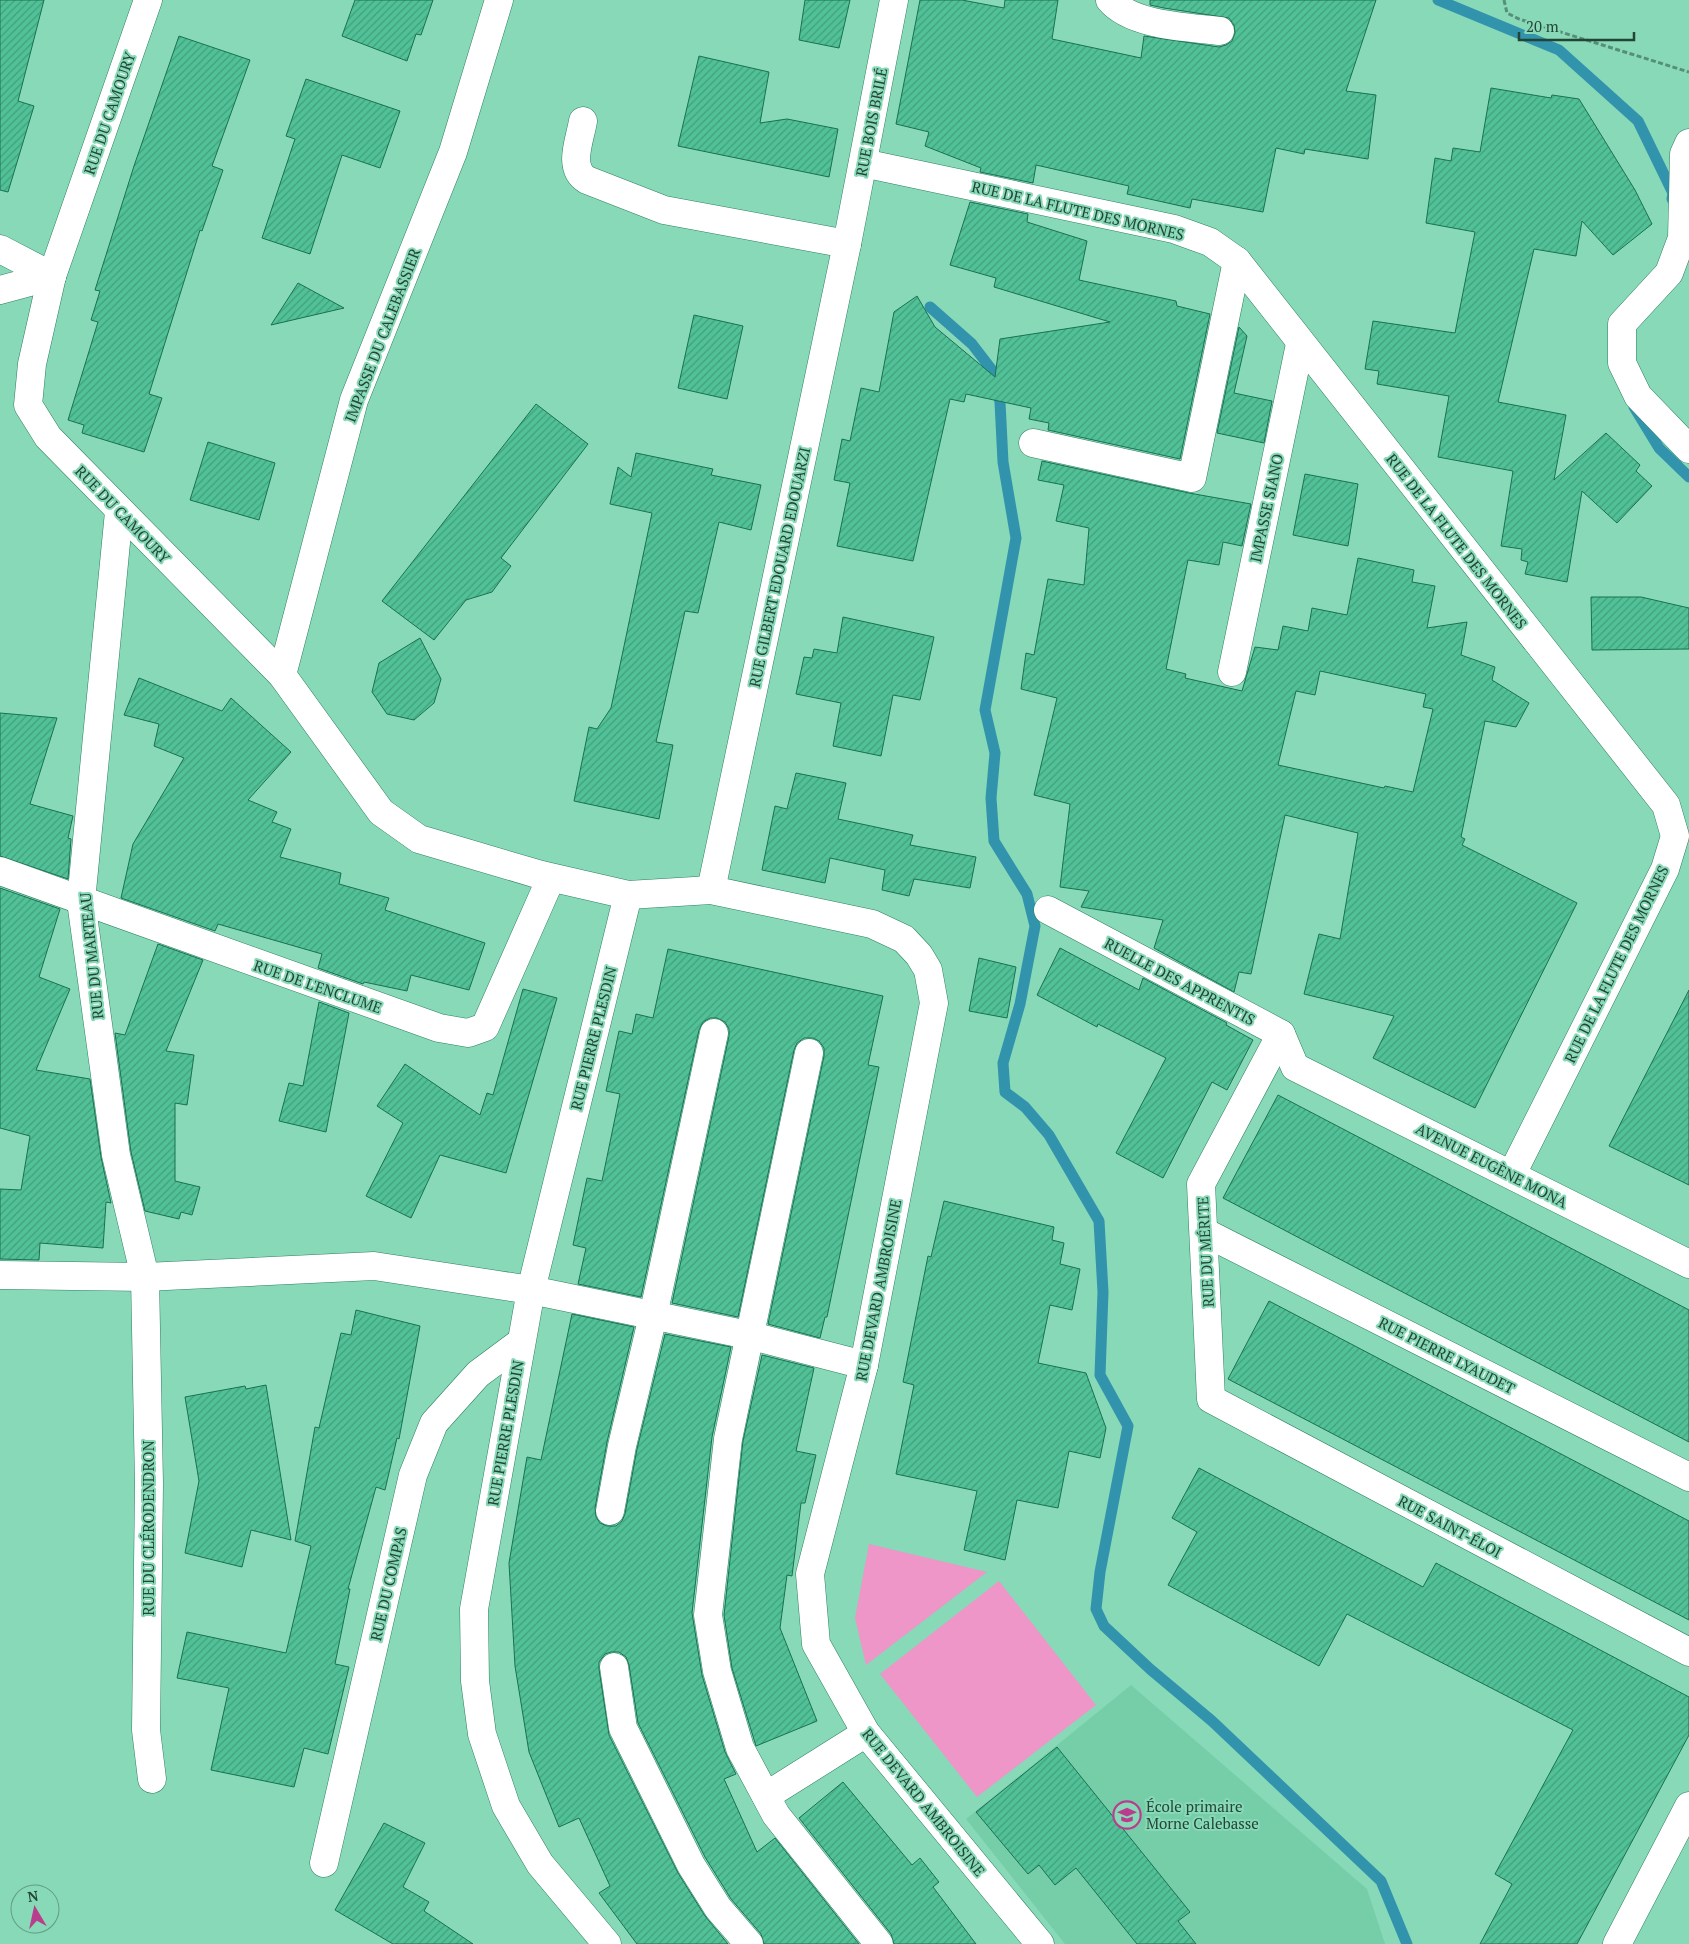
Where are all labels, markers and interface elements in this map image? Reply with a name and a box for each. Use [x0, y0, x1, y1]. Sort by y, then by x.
scale bar [1519, 10, 1634, 42]
text: 20 m [1526, 16, 1559, 36]
street label: RUE DU CAMOURY [79, 49, 139, 177]
street label: RUE BOIS BRILÉ [851, 66, 891, 178]
street label: RUE DE LA FLUTE DES MORNES [970, 176, 1186, 244]
street label: IMPASSE DU CALEBASSIER [340, 245, 425, 425]
street label: RUE GILBERT EDOUARD EDOUARZI [744, 445, 814, 689]
street label: RUE DE LA FLUTE DES MORNES [1382, 449, 1532, 633]
street label: IMPASSE SIANO [1245, 452, 1287, 564]
street label: RUE DU CAMOURY [71, 461, 175, 567]
street label: RUE DE LA FLUTE DES MORNES [1559, 862, 1673, 1066]
street label: RUE DU MARTEAU [74, 892, 108, 1020]
street label: RUELLE DES APPRENTIS [1101, 933, 1259, 1029]
street label: RUE DE L'ENCLUME [251, 955, 385, 1017]
street label: RUE PIERRE PLESDIN [565, 964, 621, 1112]
street label: AVENUE EUGÈNE MONA [1413, 1118, 1572, 1212]
street label: RUE DU MÉRITE [1192, 1196, 1218, 1308]
street label: RUE DEVARD AMBROISINE [851, 1197, 905, 1383]
street label: RUE PIERRE LYAUDET [1375, 1312, 1519, 1398]
street label: RUE PIERRE PLESDIN [482, 1359, 528, 1507]
street label: RUE DU CLÉRODENDRON [138, 1440, 158, 1616]
street label: RUE SAINT-ÉLOI [1395, 1490, 1505, 1562]
street label: RUE DU COMPAS [365, 1525, 411, 1643]
street label: RUE DEVARD AMBROISINE [858, 1724, 990, 1880]
place label: École primaire Morne Calebasse [1146, 1796, 1259, 1833]
school or university icon: École primaire Morne Calebasse [1112, 1800, 1142, 1830]
north arrow [10, 1884, 60, 1934]
text: N [26, 1885, 40, 1906]

